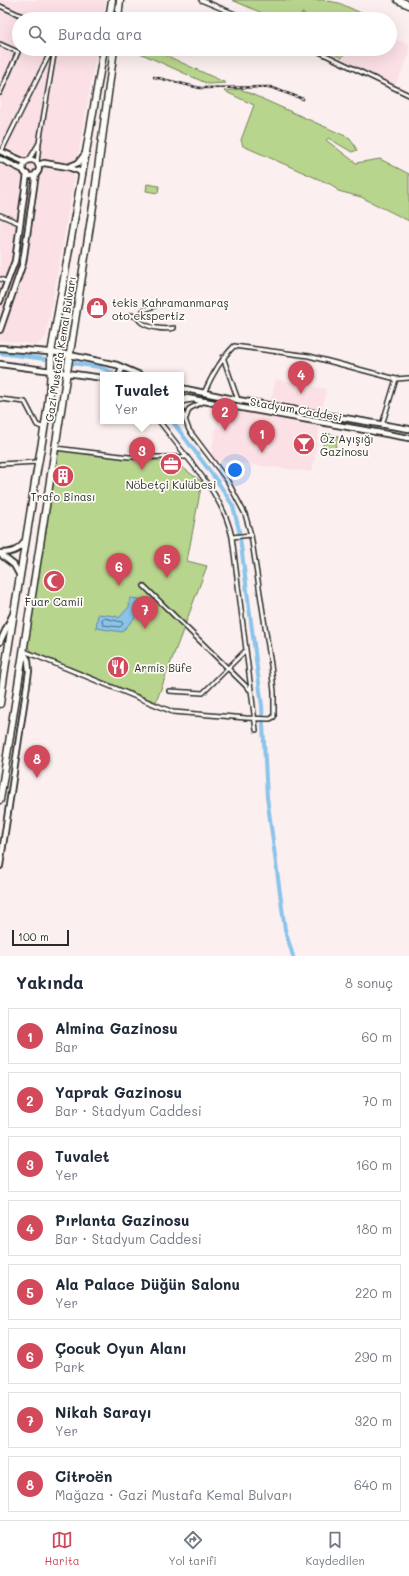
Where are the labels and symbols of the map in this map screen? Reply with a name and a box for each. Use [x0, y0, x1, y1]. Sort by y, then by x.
street label: Gazi Mustafa Kemal Bulvarı [41, 275, 79, 423]
shop icon: tekis Kahramanmaraş oto ekspertiz [84, 295, 110, 321]
place label: tekis Kahramanmaraş oto ekspertiz [112, 295, 229, 323]
pin: 4 [288, 361, 314, 394]
street label: Stadyum Caddesi [249, 394, 343, 424]
pin: 2 [212, 398, 238, 431]
pin: 1 [249, 420, 275, 453]
bar icon: Öz Ayışığı Gazinosu [291, 431, 317, 457]
place label: Öz Ayışığı Gazinosu [320, 431, 374, 459]
pin: 3 [129, 437, 155, 470]
office icon: Nöbetçi Kulübesi [158, 451, 184, 477]
your location [225, 460, 245, 480]
building icon: Trafo Binası [50, 463, 76, 489]
place label: Nöbetçi Kulübesi [126, 477, 216, 492]
place label: Trafo Binası [31, 489, 95, 504]
pin: 5 [154, 545, 180, 578]
pin: 6 [106, 553, 132, 586]
mosque icon: Fuar Camii [41, 568, 67, 594]
place label: Fuar Camii [25, 594, 83, 609]
pin: 7 [132, 596, 158, 629]
restaurant icon: Armis Büfe [105, 654, 131, 680]
place label: Armis Büfe [134, 660, 192, 675]
pin: 8 [24, 745, 50, 778]
scale bar [12, 928, 69, 947]

